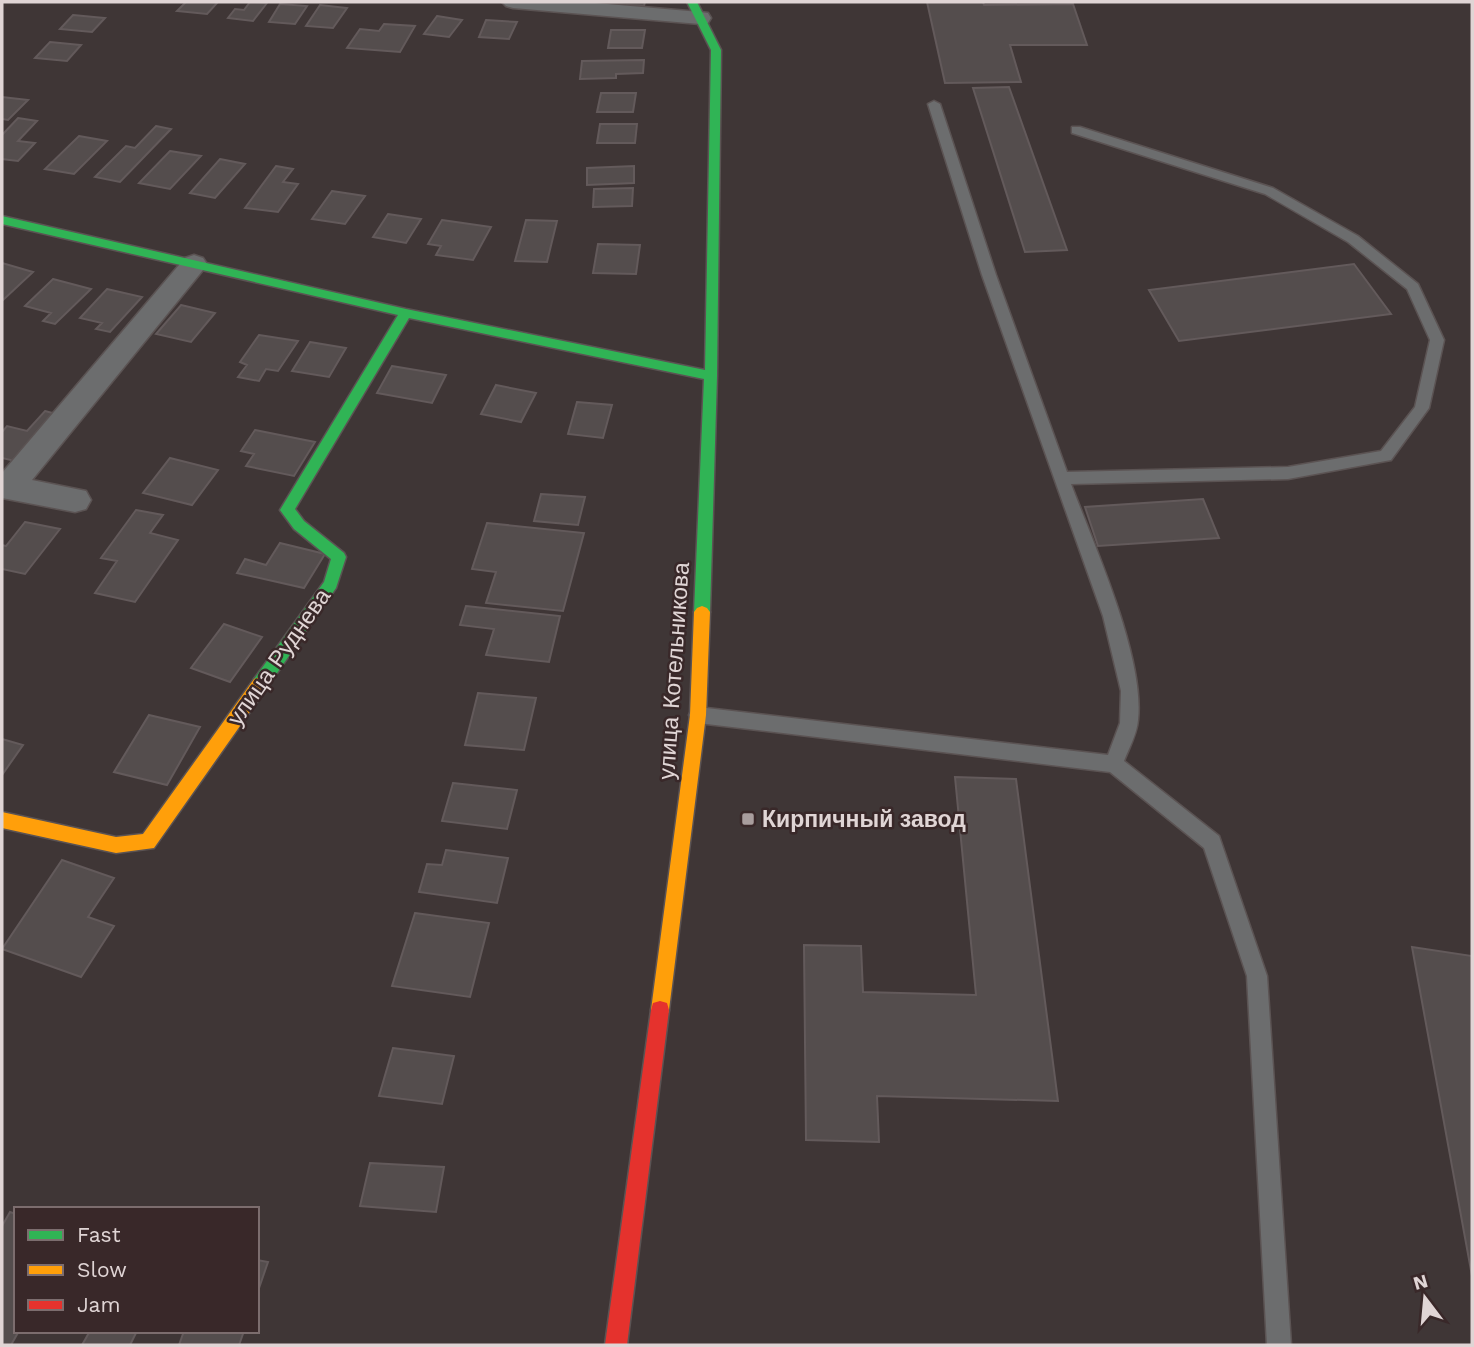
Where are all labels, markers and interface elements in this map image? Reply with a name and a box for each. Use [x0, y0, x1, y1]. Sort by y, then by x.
street label: улица Котельникова [653, 561, 695, 781]
street label: улица Руднева [222, 583, 336, 731]
place label: Кирпичный завод [762, 806, 966, 833]
marker: Кирпичный завод [740, 811, 756, 827]
legend [14, 1207, 259, 1333]
text: Fast [77, 1222, 121, 1247]
text: Slow [77, 1257, 127, 1282]
north arrow [1390, 1263, 1460, 1333]
text: N [1411, 1269, 1430, 1295]
text: Jam [77, 1292, 120, 1317]

